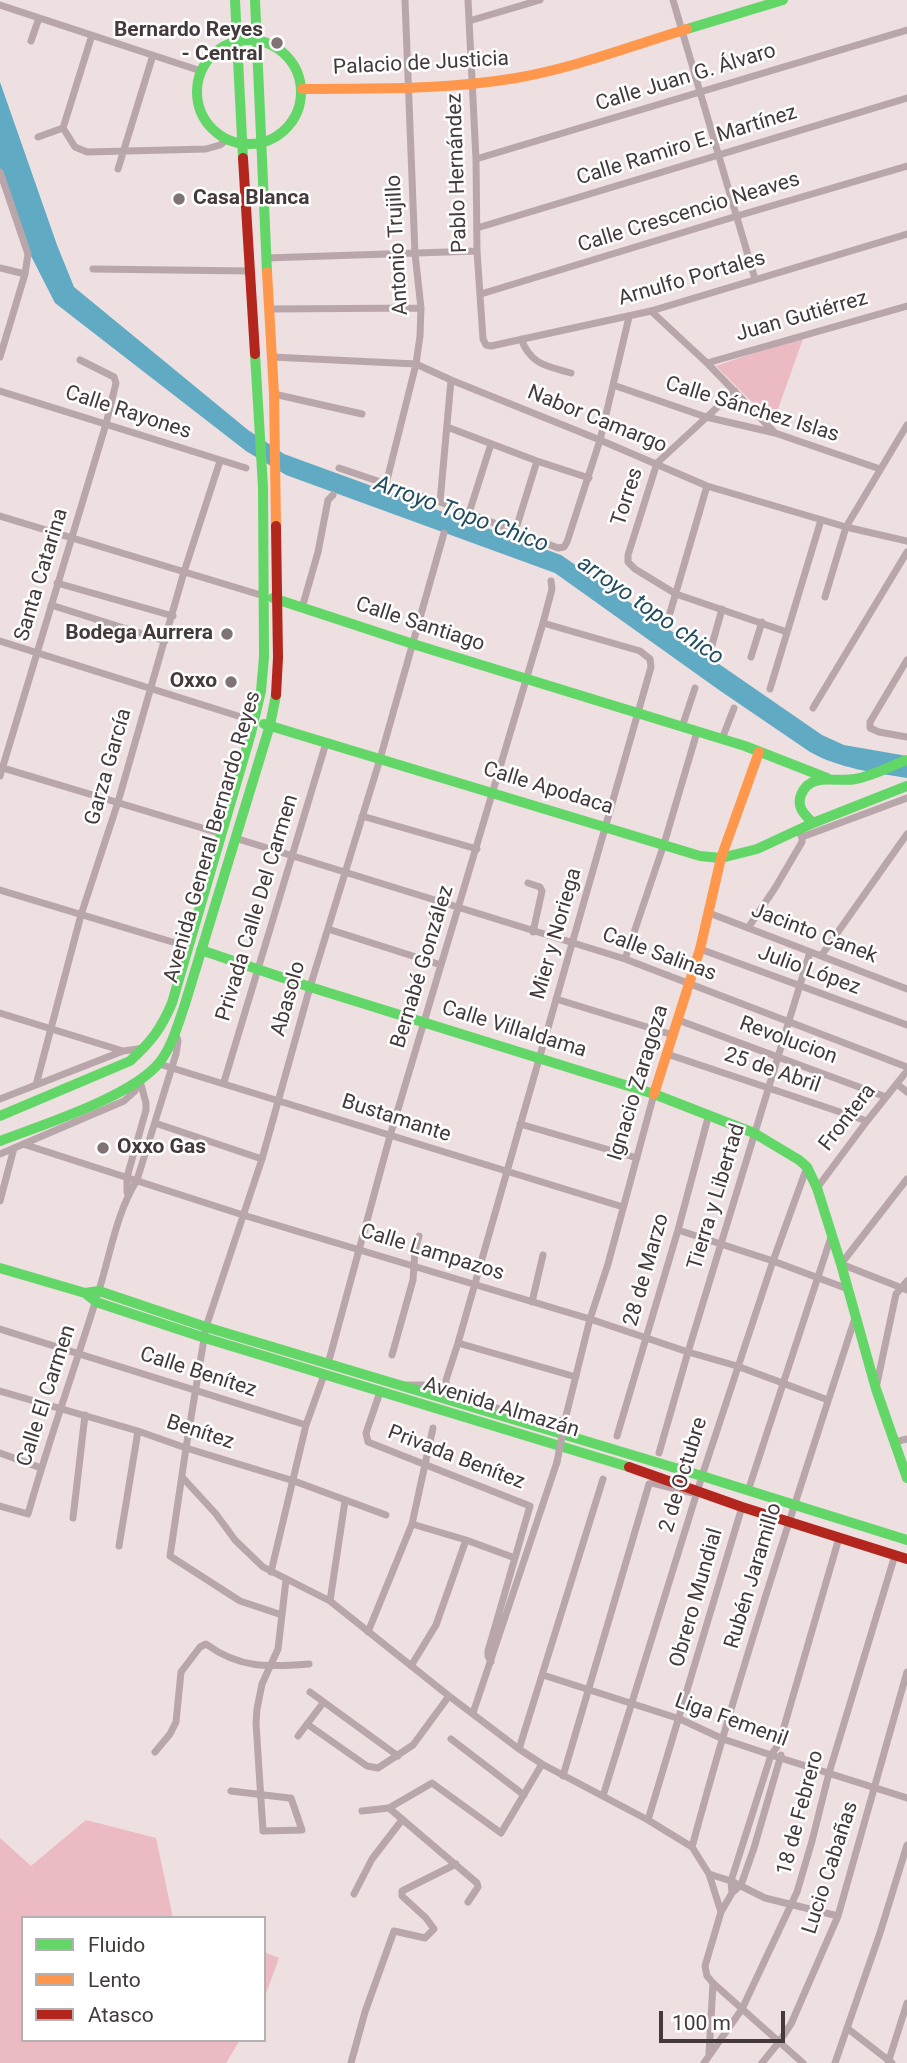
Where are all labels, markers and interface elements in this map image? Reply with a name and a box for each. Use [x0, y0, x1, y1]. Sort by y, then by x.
place label: Bernardo Reyes - Central [114, 18, 263, 68]
marker: Bernardo Reyes - Central [269, 35, 285, 51]
street label: Calle Juan G. Álvaro [593, 39, 779, 117]
street label: Palacio de Justicia [332, 47, 510, 81]
street label: Pablo Hernández [443, 93, 473, 253]
street label: Calle Ramiro E. Martínez [574, 100, 800, 192]
street label: Calle Crescencio Neaves [575, 167, 803, 259]
street label: Antonio Trujillo [382, 174, 414, 316]
place label: Casa Blanca [193, 186, 309, 212]
marker: Casa Blanca [171, 191, 187, 207]
street label: Arnulfo Portales [616, 246, 768, 312]
street label: Juan Gutiérrez [733, 286, 871, 348]
street label: Calle Sánchez Islas [662, 372, 842, 448]
street label: Calle Rayones [62, 381, 194, 445]
street label: Nabor Camargo [524, 381, 670, 459]
street label: Torres [607, 465, 649, 529]
water label: Arroyo Topo Chico [370, 471, 552, 559]
street label: Santa Catarina [10, 506, 74, 644]
water label: arroyo topo chico [571, 550, 729, 672]
street label: Calle Santiago [352, 592, 488, 658]
place label: Bodega Aurrera [65, 621, 213, 647]
marker: Bodega Aurrera [219, 626, 235, 642]
place label: Oxxo [170, 669, 217, 695]
marker: Oxxo [223, 674, 239, 690]
street label: Avenida General Bernardo Reyes [159, 688, 267, 986]
street label: Garza García [80, 706, 138, 828]
street label: Calle Apodaca [480, 757, 616, 821]
street label: Privada Calle Del Carmen [212, 792, 304, 1024]
street label: Mier y Noriega [526, 865, 588, 1003]
street label: Bernabé González [386, 883, 460, 1051]
street label: Jacinto Canek [747, 898, 881, 970]
street label: Calle Salinas [598, 923, 720, 987]
street label: Julio López [754, 941, 864, 1001]
street label: Abasolo [266, 959, 312, 1039]
street label: Calle Villaldama [439, 996, 589, 1064]
street label: Ignacio Zaragoza [603, 1002, 675, 1164]
street label: Revolucion [736, 1012, 840, 1070]
street label: 25 de Abril [721, 1043, 823, 1099]
street label: Frontera [814, 1080, 882, 1156]
street label: Bustamante [338, 1090, 454, 1148]
street label: Tierra y Libertad [683, 1121, 751, 1273]
place label: Oxxo Gas [117, 1135, 206, 1161]
marker: Oxxo Gas [95, 1140, 111, 1156]
street label: 28 de Marzo [619, 1211, 675, 1329]
street label: Calle Lampazos [357, 1219, 507, 1287]
street label: Calle El Carmen [12, 1322, 82, 1470]
street label: Calle Benítez [137, 1342, 259, 1404]
street label: Avenida Almazán [420, 1372, 582, 1444]
street label: Benítez [163, 1410, 237, 1456]
street label: 2 de Octubre [655, 1414, 713, 1536]
street label: Privada Benítez [384, 1420, 528, 1496]
street label: Rubén Jaramillo [720, 1500, 788, 1652]
street label: Obrero Mundial [665, 1526, 729, 1670]
street label: Liga Femenil [671, 1689, 791, 1753]
street label: 18 de Febrero [772, 1748, 830, 1878]
street label: Lucio Cabañas [798, 1799, 864, 1937]
legend [21, 1916, 266, 2042]
text: Fluido [88, 1933, 145, 1957]
text: Lento [88, 1968, 141, 1992]
scale bar [662, 1996, 788, 2040]
text: Atasco [88, 2003, 154, 2027]
text: 100 m [672, 2011, 731, 2035]

